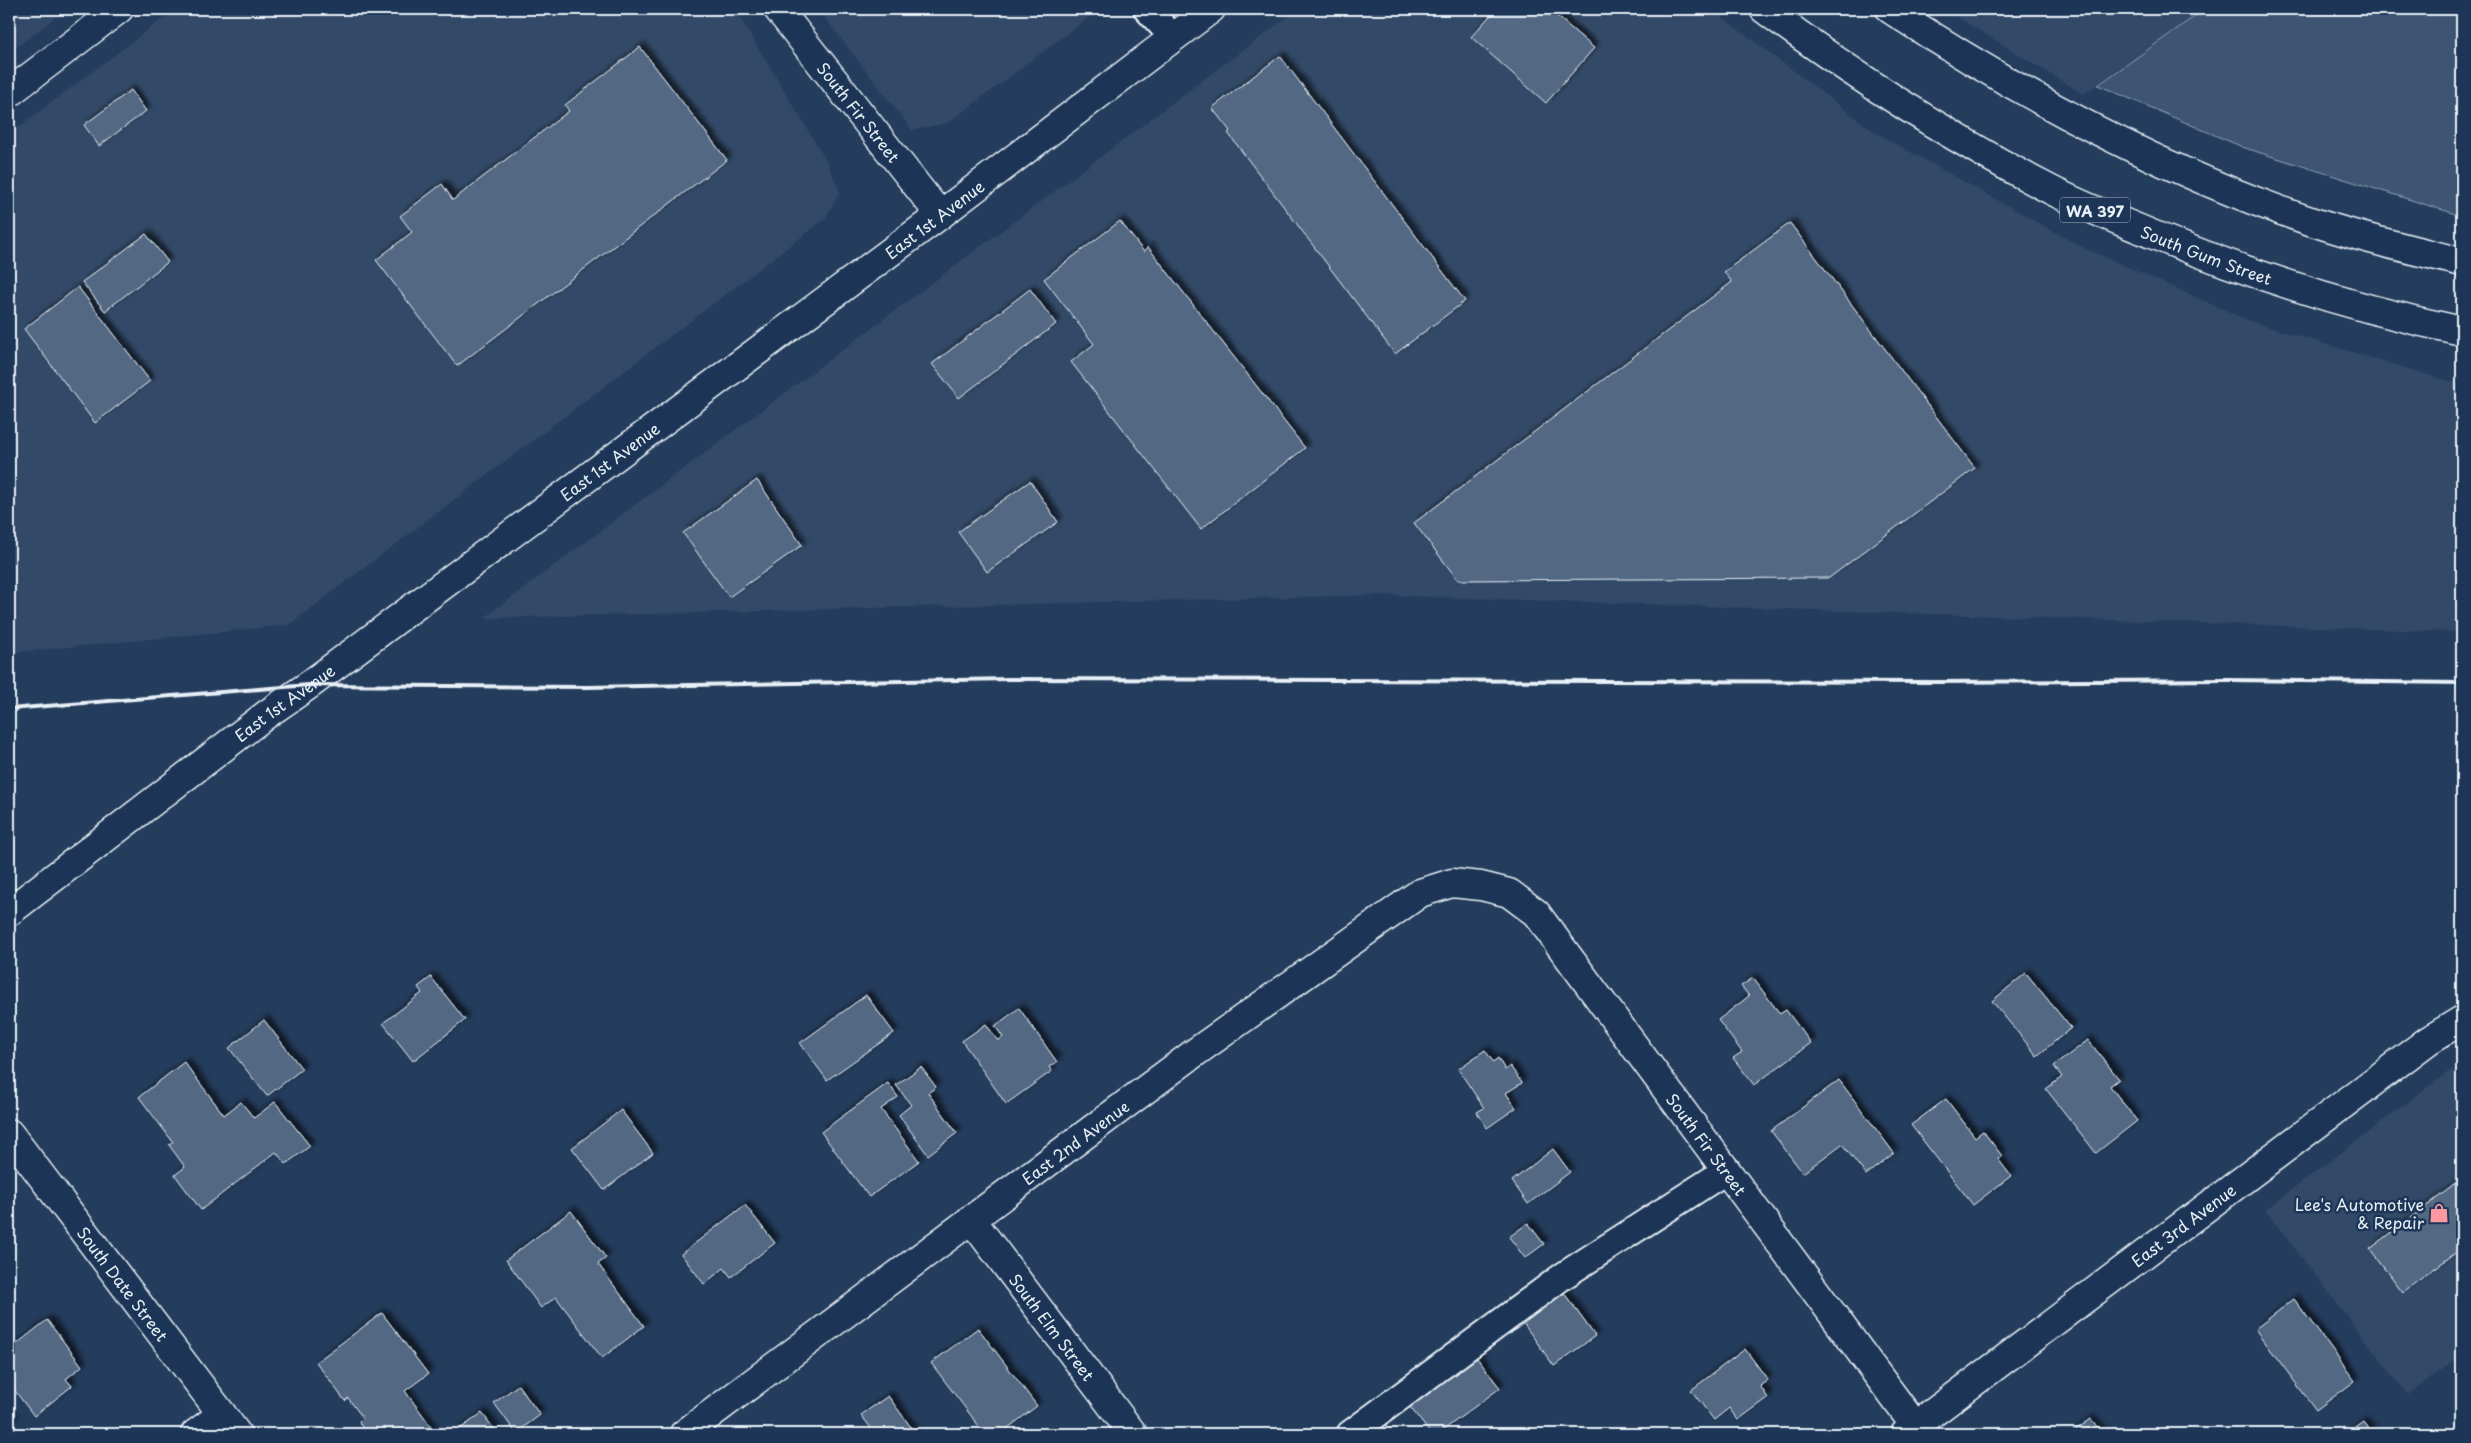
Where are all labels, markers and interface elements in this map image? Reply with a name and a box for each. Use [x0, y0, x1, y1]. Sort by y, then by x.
street label: South Fir Street [812, 57, 906, 168]
street label: East 1st Avenue [880, 174, 989, 264]
road number: WA 397 [2060, 198, 2130, 222]
street label: South Gum Street [2137, 219, 2275, 290]
street label: East 1st Avenue [555, 416, 665, 506]
street label: East 1st Avenue [229, 658, 340, 747]
street label: South Fir Street [1661, 1088, 1753, 1201]
street label: East 2nd Avenue [1016, 1094, 1134, 1190]
street label: East 3rd Avenue [2126, 1177, 2241, 1272]
place label: Lee's Automotive & Repair [2295, 1192, 2425, 1234]
shop icon: Lee's Automotive & Repair [2428, 1202, 2450, 1224]
street label: South Date Street [72, 1221, 175, 1346]
street label: South Elm Street [1004, 1268, 1101, 1386]

